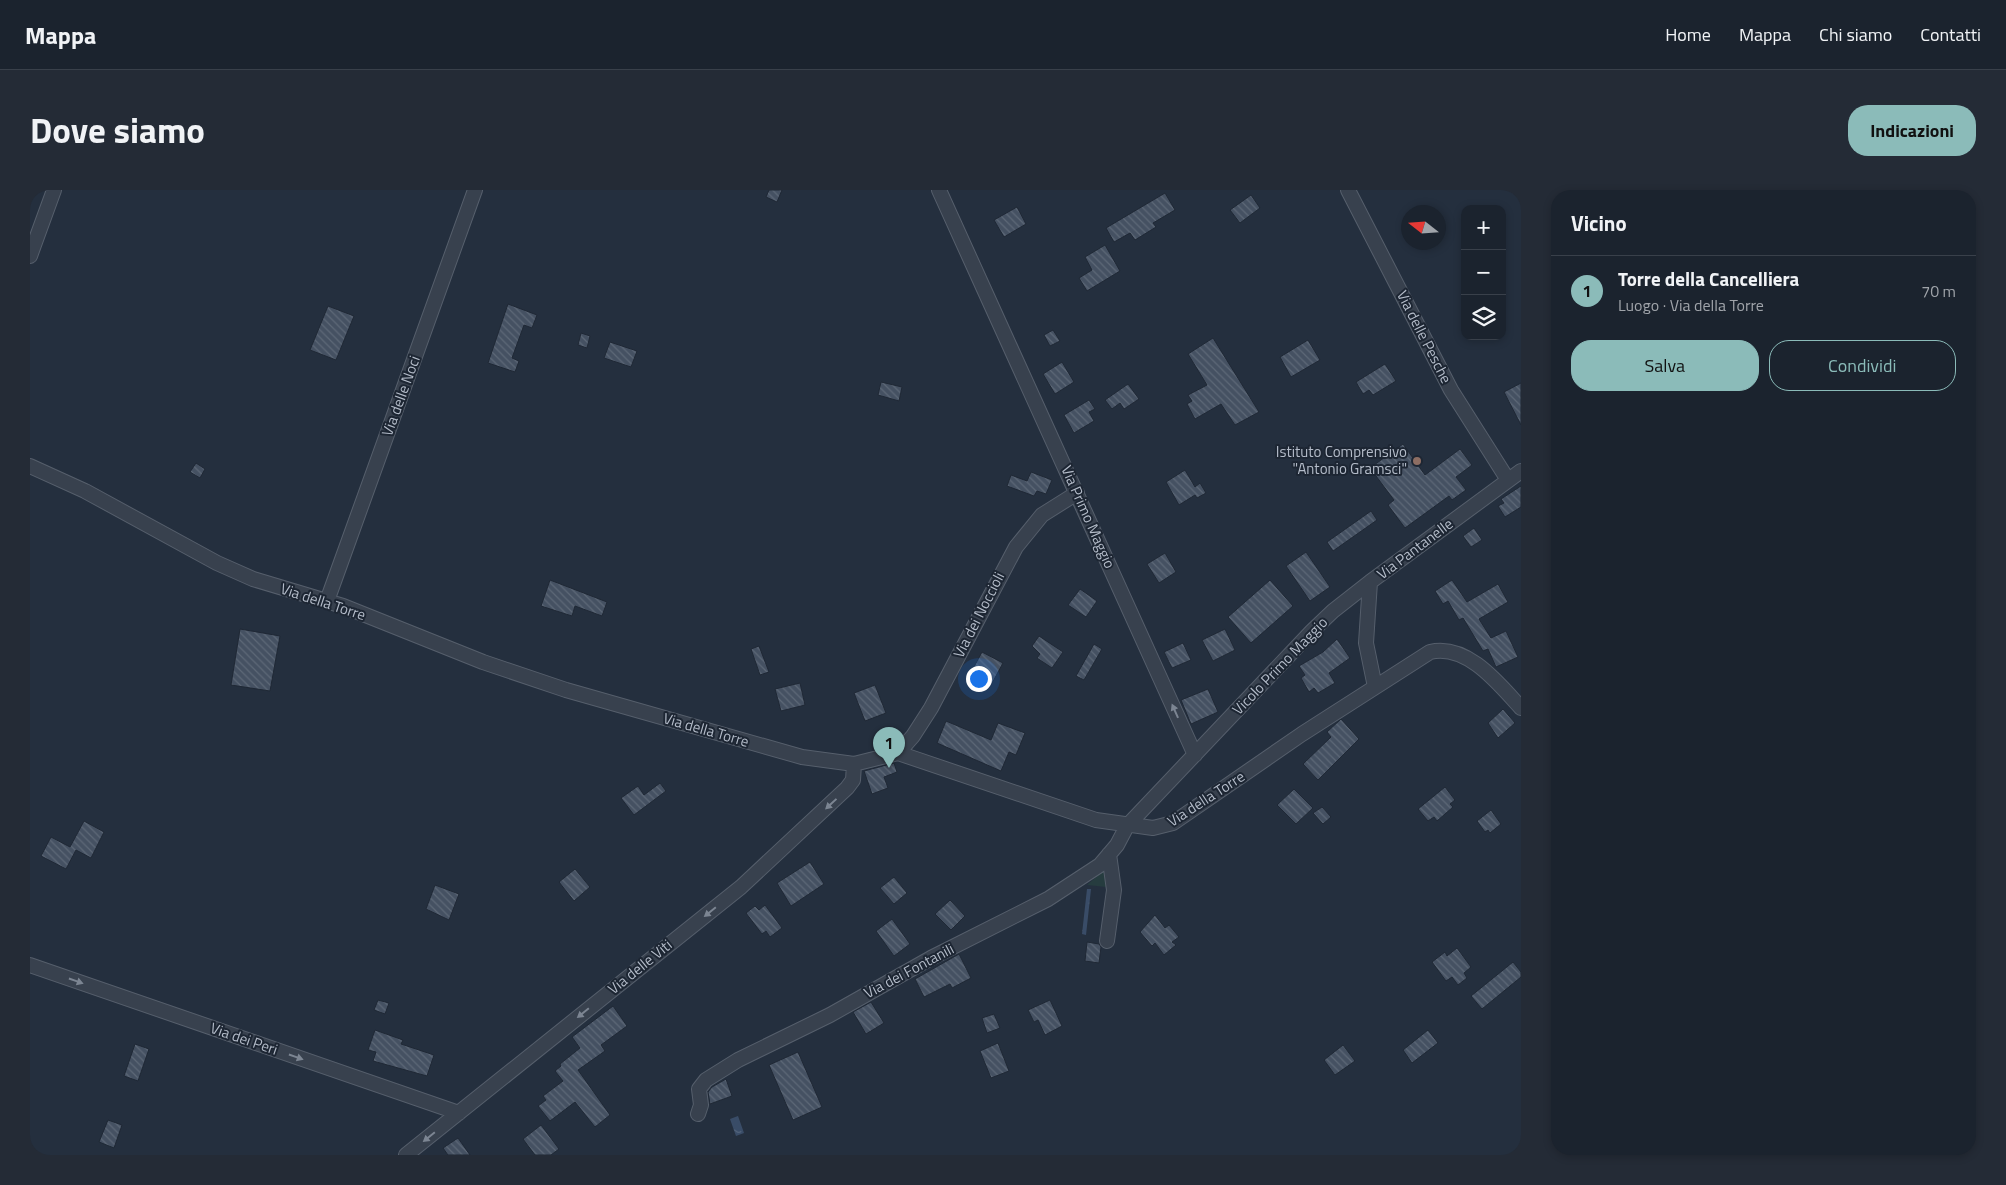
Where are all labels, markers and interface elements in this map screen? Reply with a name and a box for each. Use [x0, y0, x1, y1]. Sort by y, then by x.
text: Mappa [25, 17, 96, 53]
text: Home [1665, 21, 1711, 48]
text: Mappa [1739, 21, 1791, 48]
text: Chi siamo [1819, 21, 1892, 48]
text: Contatti [1920, 21, 1981, 48]
text: Dove siamo [30, 103, 205, 157]
button: Indicazioni [1848, 105, 1976, 156]
north arrow [1401, 205, 1446, 250]
map controls [1461, 205, 1506, 340]
button: + [1461, 205, 1506, 250]
text: Vicino [1571, 207, 1627, 239]
button: − [1461, 250, 1506, 295]
text: Torre della Cancelliera [1618, 264, 1799, 293]
text: 1 [1583, 279, 1591, 303]
text: 70 m [1921, 279, 1956, 303]
street label: Via delle Pesche [1391, 286, 1458, 387]
text: Luogo · Via della Torre [1618, 293, 1764, 317]
button: layers [1461, 295, 1506, 340]
button: Salva [1571, 340, 1759, 391]
button: Condividi [1769, 340, 1956, 391]
street label: Via delle Noci [375, 352, 426, 439]
place label: Istituto Comprensivo "Antonio Gramsci" [1276, 440, 1407, 480]
marker: Istituto Comprensivo "Antonio Gramsci" [1411, 455, 1423, 467]
street label: Via Primo Maggio [1055, 462, 1122, 572]
street label: Via Pantanelle [1372, 512, 1458, 585]
street label: Via dei Noccioli [947, 568, 1010, 662]
street label: Via della Torre [278, 577, 369, 626]
street label: Vicolo Primo Maggio [1227, 611, 1333, 720]
your location [966, 666, 992, 692]
one-way arrow [1170, 704, 1178, 718]
street label: Via della Torre [661, 706, 752, 753]
pin: 1 [873, 727, 905, 768]
street label: Via della Torre [1162, 765, 1249, 832]
one-way arrow [824, 798, 837, 809]
one-way arrow [703, 906, 716, 917]
street label: Via delle Viti [603, 934, 677, 1000]
street label: Via dei Fontanili [860, 937, 958, 1004]
one-way arrow [69, 977, 84, 985]
one-way arrow [577, 1008, 590, 1019]
street label: Via dei Peri [207, 1016, 281, 1061]
one-way arrow [289, 1053, 304, 1061]
one-way arrow [423, 1131, 436, 1142]

